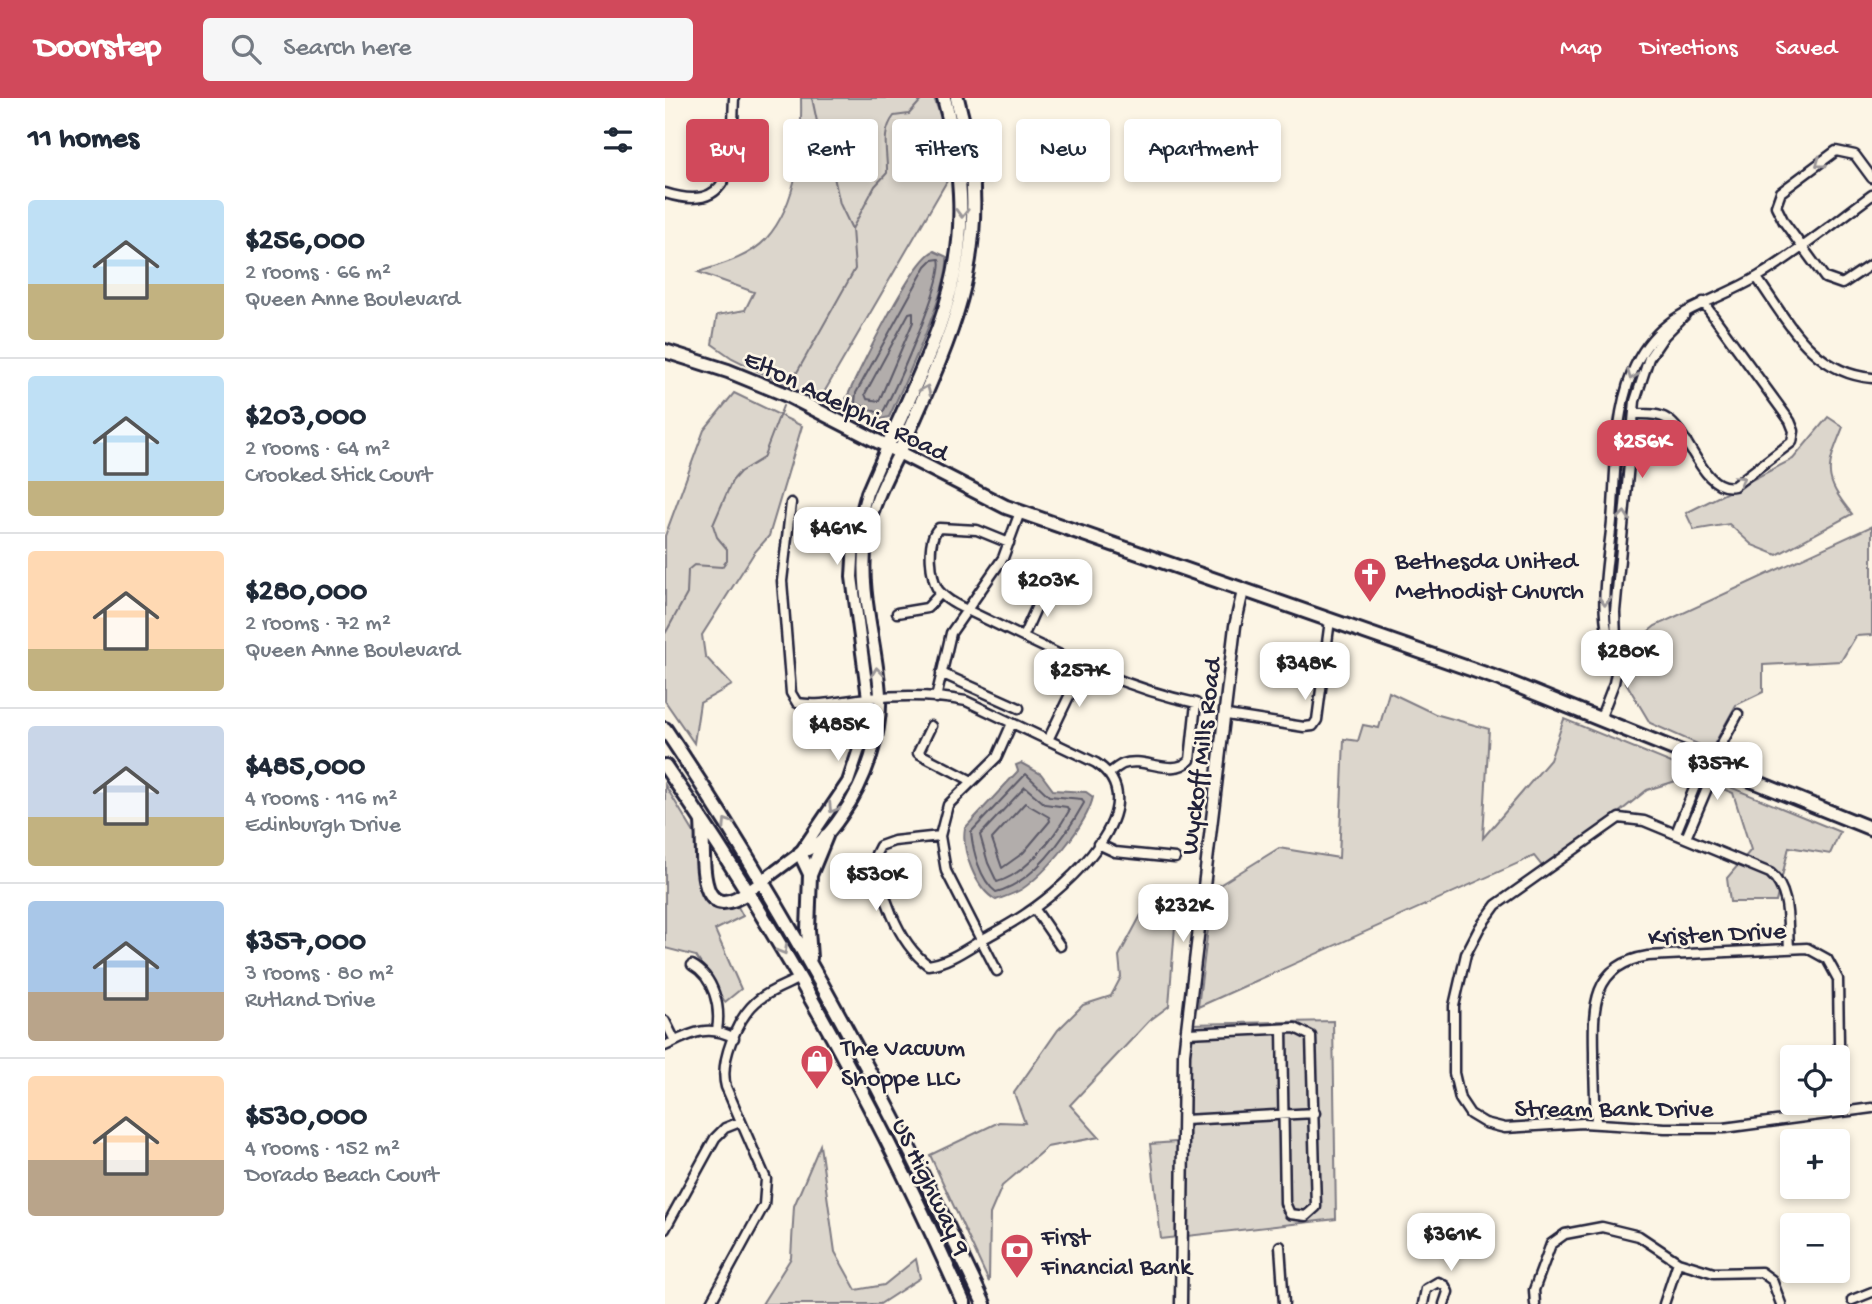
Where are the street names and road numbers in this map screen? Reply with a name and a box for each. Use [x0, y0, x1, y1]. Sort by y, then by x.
street label: Elton Adelphia Road [738, 345, 954, 472]
street label: Wyckoff Mills Road [1176, 654, 1231, 857]
street label: Kristen Drive [1648, 917, 1788, 956]
street label: Stream Bank Drive [1515, 1096, 1714, 1127]
street label: US Highway 9 [882, 1114, 976, 1262]

